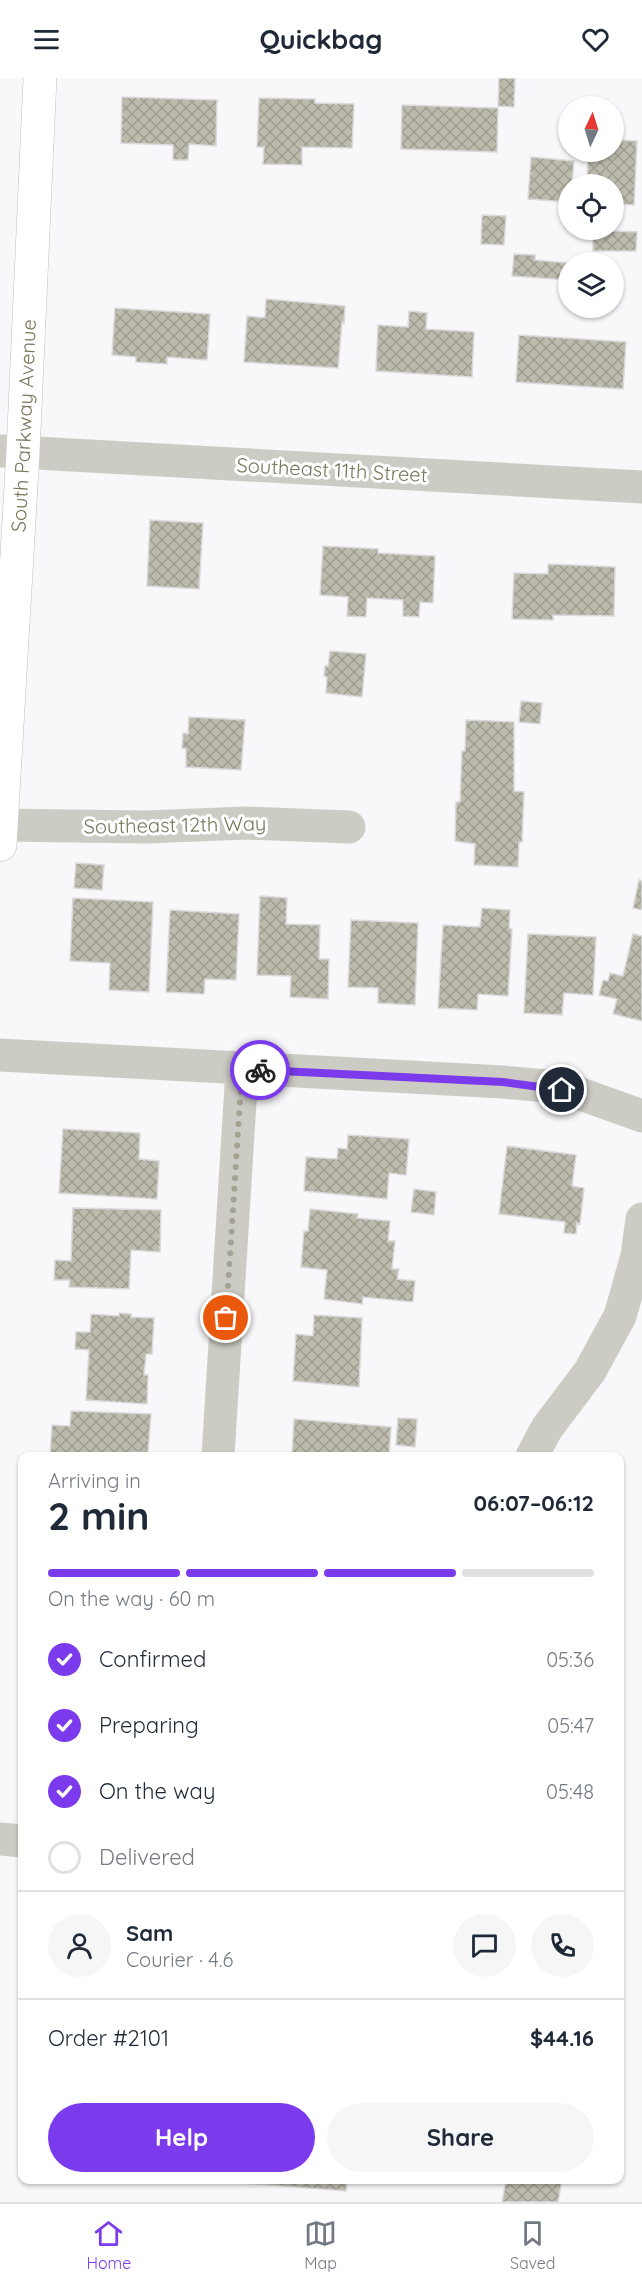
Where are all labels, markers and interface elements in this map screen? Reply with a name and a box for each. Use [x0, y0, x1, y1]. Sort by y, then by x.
text: Quickbag [259, 22, 383, 56]
icon: menu [30, 23, 63, 56]
icon: heart [579, 23, 612, 56]
north arrow [558, 96, 624, 162]
map controls [558, 96, 624, 318]
button: locate [558, 174, 624, 240]
button: layers [558, 252, 624, 318]
street label: South Parkway Avenue [5, 319, 41, 533]
street label: Southeast 11th Street [236, 452, 428, 487]
street label: Southeast 12th Way [83, 810, 267, 839]
courier [230, 1040, 290, 1100]
icon: bike [244, 1054, 277, 1087]
pin [536, 1064, 587, 1115]
icon: home [545, 1073, 578, 1106]
pin [200, 1292, 251, 1343]
icon: bag [209, 1301, 242, 1334]
text: Arriving in [48, 1468, 141, 1493]
text: 06:07–06:12 [474, 1489, 594, 1517]
text: 2 min [48, 1491, 150, 1540]
text: On the way · 60 m [48, 1586, 215, 1611]
icon: check [48, 1643, 81, 1676]
text: Confirmed [99, 1645, 206, 1673]
text: 05:36 [546, 1647, 594, 1672]
icon: check [48, 1709, 81, 1742]
text: Preparing [99, 1711, 199, 1739]
text: 05:47 [547, 1713, 594, 1738]
icon: check [48, 1775, 81, 1808]
text: On the way [99, 1777, 215, 1805]
text: 05:48 [546, 1779, 594, 1804]
text: Delivered [99, 1843, 195, 1871]
button: person [48, 1914, 111, 1977]
button: chat [453, 1914, 516, 1977]
button: phone [531, 1914, 594, 1977]
text: Sam [126, 1919, 173, 1947]
text: Courier · 4.6 [126, 1947, 233, 1972]
text: Order #2101 [48, 2024, 169, 2052]
text: $44.16 [530, 2024, 594, 2052]
button: Help [48, 2103, 315, 2172]
button: Share [327, 2103, 594, 2172]
tab: Home [86, 2217, 131, 2273]
tab: Map [304, 2217, 337, 2273]
tab: Saved [510, 2217, 556, 2273]

